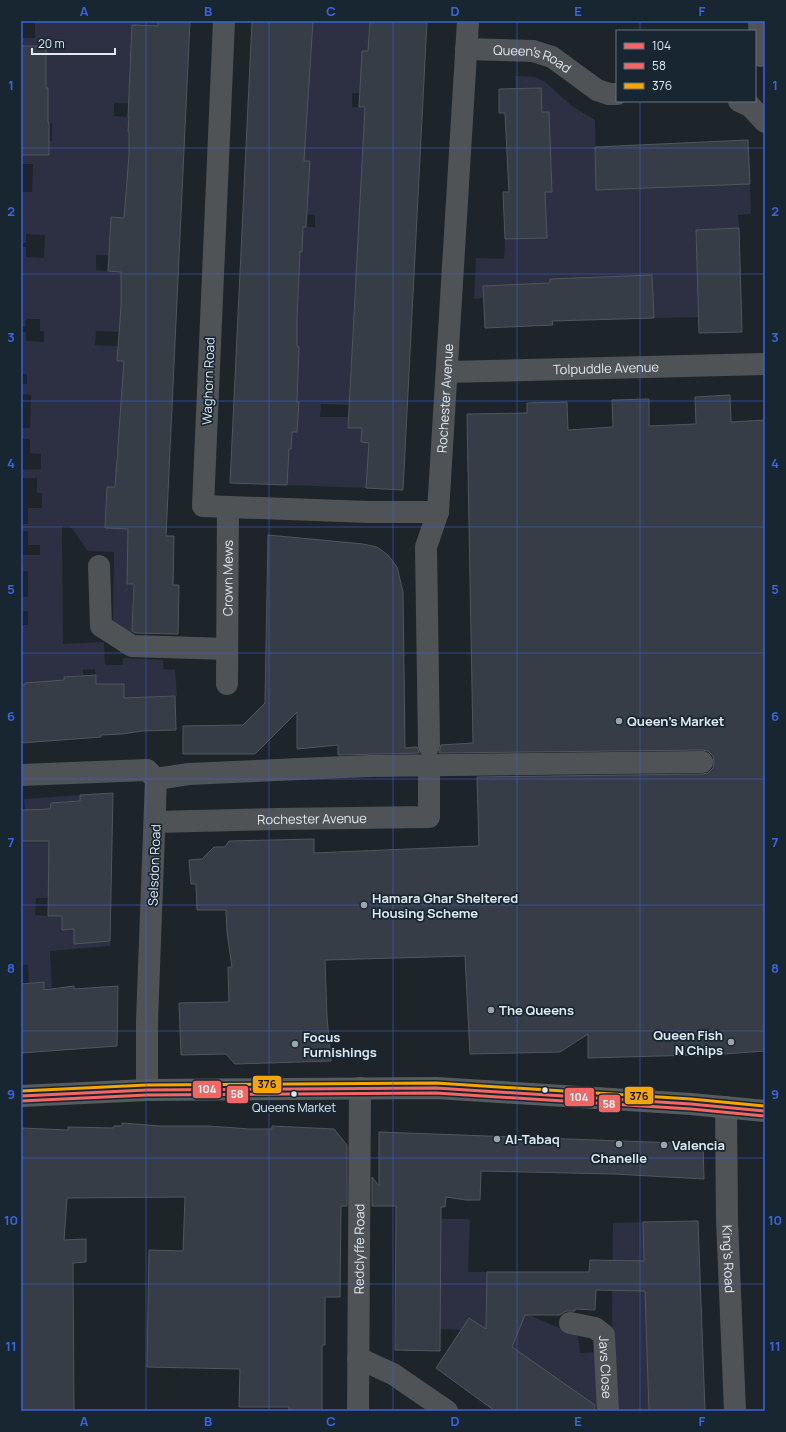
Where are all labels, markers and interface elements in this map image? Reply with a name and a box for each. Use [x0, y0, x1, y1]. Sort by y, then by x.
text: A [80, 2, 89, 20]
text: B [204, 2, 212, 20]
text: C [326, 2, 336, 20]
text: D [450, 2, 460, 20]
text: E [574, 2, 582, 20]
text: F [699, 2, 706, 20]
scale bar [32, 30, 115, 56]
legend [616, 30, 756, 102]
text: 20 m [38, 35, 65, 52]
text: 104 [652, 37, 671, 54]
street label: Queen's Road [493, 41, 575, 77]
text: 58 [652, 57, 666, 74]
text: 1 [8, 76, 14, 94]
text: 1 [772, 76, 778, 94]
text: 376 [652, 77, 672, 94]
text: 2 [7, 202, 15, 220]
text: 2 [771, 202, 779, 220]
text: 3 [7, 328, 15, 346]
text: 3 [771, 328, 779, 346]
street label: Waghorn Road [197, 337, 219, 425]
street label: Rochester Avenue [433, 343, 457, 454]
street label: Tolpuddle Avenue [553, 358, 660, 378]
text: 4 [7, 454, 15, 472]
text: 4 [771, 454, 779, 472]
street label: Crown Mews [218, 540, 237, 616]
text: 5 [7, 580, 15, 598]
text: 5 [771, 580, 779, 598]
text: 6 [7, 707, 15, 725]
text: 6 [771, 707, 779, 725]
place label: Queen's Market [627, 712, 725, 730]
marker: Queen's Market [614, 716, 624, 726]
street label: Rochester Avenue [257, 809, 367, 828]
street label: Selsdon Road [144, 824, 164, 906]
text: 7 [8, 833, 15, 851]
text: 7 [772, 833, 779, 851]
place label: Hamara Ghar Sheltered Housing Scheme [372, 889, 518, 922]
marker: Hamara Ghar Sheltered Housing Scheme [359, 900, 369, 910]
text: 8 [7, 959, 15, 977]
text: 8 [771, 959, 779, 977]
place label: The Queens [499, 1001, 574, 1019]
marker: The Queens [486, 1005, 496, 1015]
place label: Queen Fish N Chips [653, 1026, 723, 1059]
place label: Focus Furnishings [303, 1028, 377, 1061]
marker: Queen Fish N Chips [726, 1037, 736, 1047]
marker: Focus Furnishings [290, 1039, 300, 1049]
line badge: 376 [252, 1075, 282, 1094]
text: 376 [257, 1076, 277, 1091]
line badge: 104 [192, 1080, 222, 1099]
text: 104 [198, 1081, 217, 1096]
text: 9 [7, 1085, 15, 1103]
line badge: 58 [226, 1085, 249, 1104]
unlabelled marker [540, 1085, 550, 1095]
text: 9 [771, 1085, 779, 1103]
text: 58 [230, 1086, 244, 1101]
line badge: 376 [624, 1086, 654, 1105]
line badge: 104 [564, 1087, 595, 1107]
text: 376 [629, 1088, 649, 1103]
marker: Queens Market [289, 1089, 299, 1099]
text: 104 [570, 1089, 589, 1104]
line badge: 58 [598, 1094, 621, 1113]
text: 58 [602, 1096, 616, 1111]
place label: Queens Market [252, 1099, 336, 1116]
place label: Al-Tabaq [505, 1130, 560, 1148]
marker: Al-Tabaq [492, 1134, 502, 1144]
place label: Valencia [672, 1136, 725, 1154]
marker: Chanelle [614, 1139, 624, 1149]
marker: Valencia [659, 1140, 669, 1150]
place label: Chanelle [591, 1149, 647, 1167]
street label: Redclyffe Road [350, 1204, 368, 1294]
text: 10 [4, 1211, 18, 1229]
text: 10 [768, 1211, 782, 1229]
street label: King's Road [718, 1224, 739, 1293]
street label: Javs Close [595, 1335, 616, 1399]
text: 11 [5, 1337, 17, 1355]
text: 11 [769, 1337, 781, 1355]
text: A [80, 1412, 89, 1430]
text: B [204, 1412, 212, 1430]
text: C [326, 1412, 336, 1430]
text: D [450, 1412, 460, 1430]
text: E [574, 1412, 582, 1430]
text: F [699, 1412, 706, 1430]

